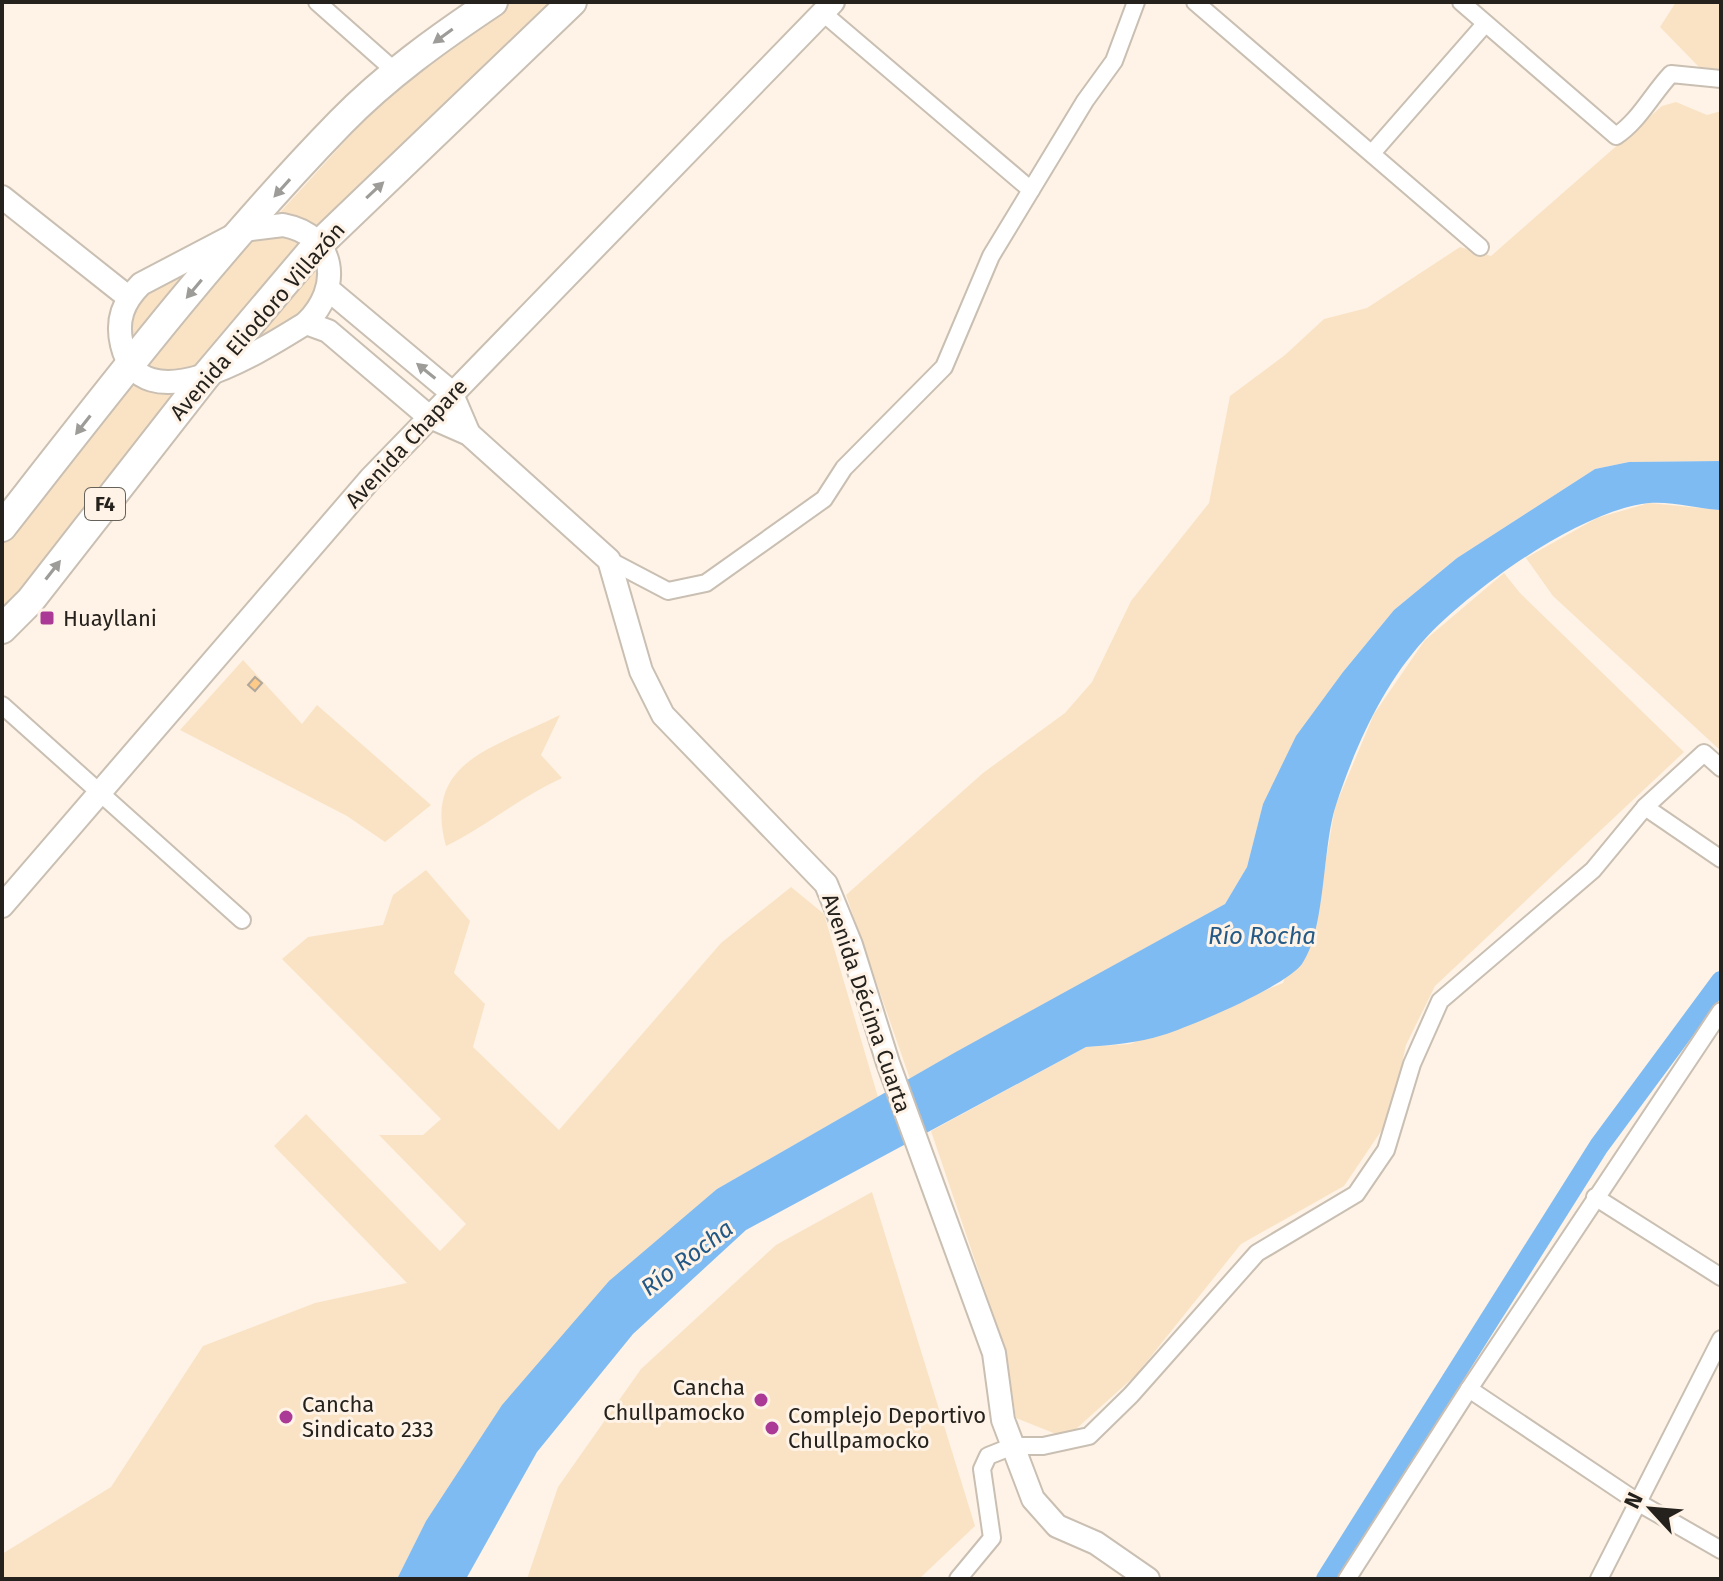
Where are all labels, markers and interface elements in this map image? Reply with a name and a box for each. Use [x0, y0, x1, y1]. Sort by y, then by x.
one-way arrow [433, 28, 454, 43]
one-way arrow [274, 177, 291, 197]
one-way arrow [365, 181, 384, 199]
street label: Avenida Eliodoro Villazón [164, 217, 351, 426]
one-way arrow [186, 279, 203, 299]
one-way arrow [415, 363, 436, 380]
street label: Avenida Chapare [340, 373, 473, 514]
one-way arrow [75, 415, 91, 435]
road number: F4 [85, 488, 125, 520]
one-way arrow [45, 560, 61, 580]
place label: Huayllani [63, 605, 157, 632]
marker: Huayllani [38, 609, 56, 627]
street label: Avenida Décima Cuarta [816, 890, 917, 1116]
water label: Río Rocha [1208, 922, 1316, 950]
water label: Río Rocha [635, 1214, 739, 1302]
place label: Cancha Chullpamocko [603, 1374, 745, 1426]
place label: Cancha Sindicato 233 [302, 1391, 434, 1443]
marker: Cancha Chullpamocko [752, 1391, 770, 1409]
place label: Complejo Deportivo Chullpamocko [788, 1402, 986, 1454]
marker: Cancha Sindicato 233 [277, 1408, 295, 1426]
marker: Complejo Deportivo Chullpamocko [763, 1419, 781, 1437]
north arrow [1611, 1469, 1691, 1549]
text: N [1618, 1488, 1649, 1513]

